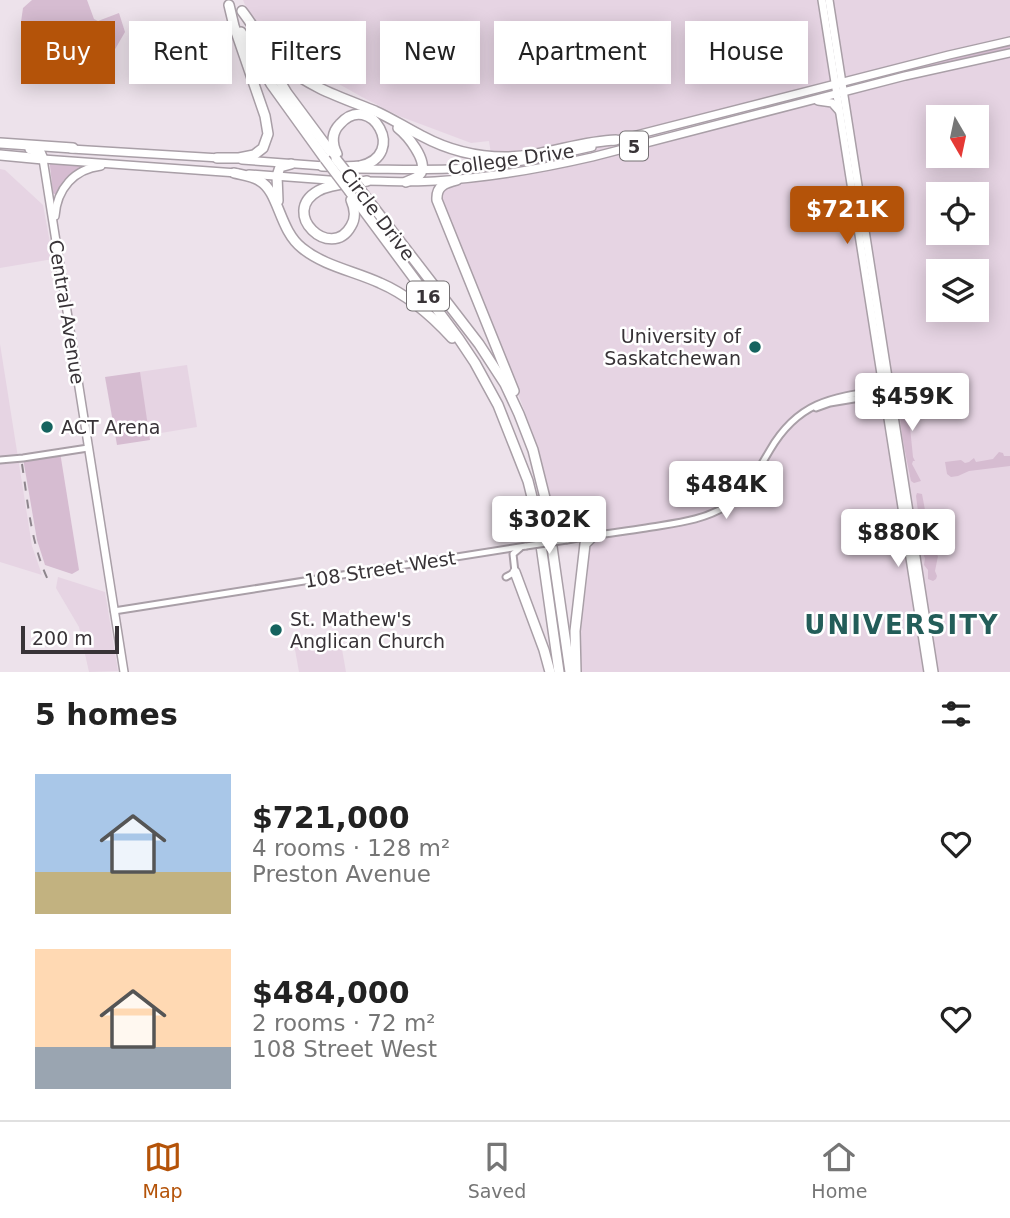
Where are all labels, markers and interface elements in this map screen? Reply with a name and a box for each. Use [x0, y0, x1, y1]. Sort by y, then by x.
chip: Buy [21, 21, 115, 84]
chip: Rent [129, 21, 232, 84]
chip: Filters [246, 21, 366, 84]
chip: New [380, 21, 480, 84]
chip: Apartment [494, 21, 671, 84]
chip: House [685, 21, 808, 84]
north arrow [926, 105, 989, 168]
map controls [926, 105, 989, 322]
road number: 5 [620, 132, 648, 160]
street label: College Drive [446, 139, 576, 179]
street label: Circle Drive [336, 163, 420, 265]
button: locate [926, 182, 989, 245]
pin: $721K [798, 187, 896, 246]
text: $721K [806, 196, 888, 222]
street label: Central Avenue [45, 238, 89, 386]
button: layers [926, 259, 989, 322]
road number: 16 [407, 282, 449, 310]
place label: University of Saskatchewan [604, 325, 742, 369]
marker: University of Saskatchewan [747, 339, 763, 355]
pin: $459K [863, 374, 961, 433]
text: $459K [871, 383, 953, 409]
place label: ACT Arena [61, 416, 160, 438]
marker: ACT Arena [39, 419, 55, 435]
pin: $484K [677, 462, 775, 521]
text: $484K [685, 471, 767, 497]
pin: $302K [500, 496, 598, 556]
text: $302K [508, 506, 590, 532]
pin: $880K [849, 510, 947, 569]
text: $880K [857, 519, 939, 545]
street label: 108 Street West [303, 546, 457, 592]
place label: St. Mathew's Anglican Church [290, 608, 445, 652]
district label: UNIVERSITY [804, 610, 1000, 640]
marker: St. Mathew's Anglican Church [268, 622, 284, 638]
scale bar [21, 623, 119, 655]
text: 200 m [32, 627, 93, 649]
icon: filters [937, 695, 975, 733]
text: 5 homes [35, 697, 178, 732]
text: $721,000 [252, 800, 410, 835]
icon: home [91, 802, 175, 886]
icon: heart [937, 825, 975, 863]
text: 4 rooms · 128 m² [252, 835, 450, 861]
text: Preston Avenue [252, 861, 431, 887]
text: $484,000 [252, 975, 410, 1010]
icon: home [91, 977, 175, 1061]
icon: heart [937, 1000, 975, 1038]
text: 2 rooms · 72 m² [252, 1010, 436, 1036]
text: 108 Street West [252, 1036, 437, 1062]
tab: Map [143, 1138, 183, 1202]
tab: Saved [468, 1138, 526, 1202]
tab: Home [811, 1138, 867, 1202]

